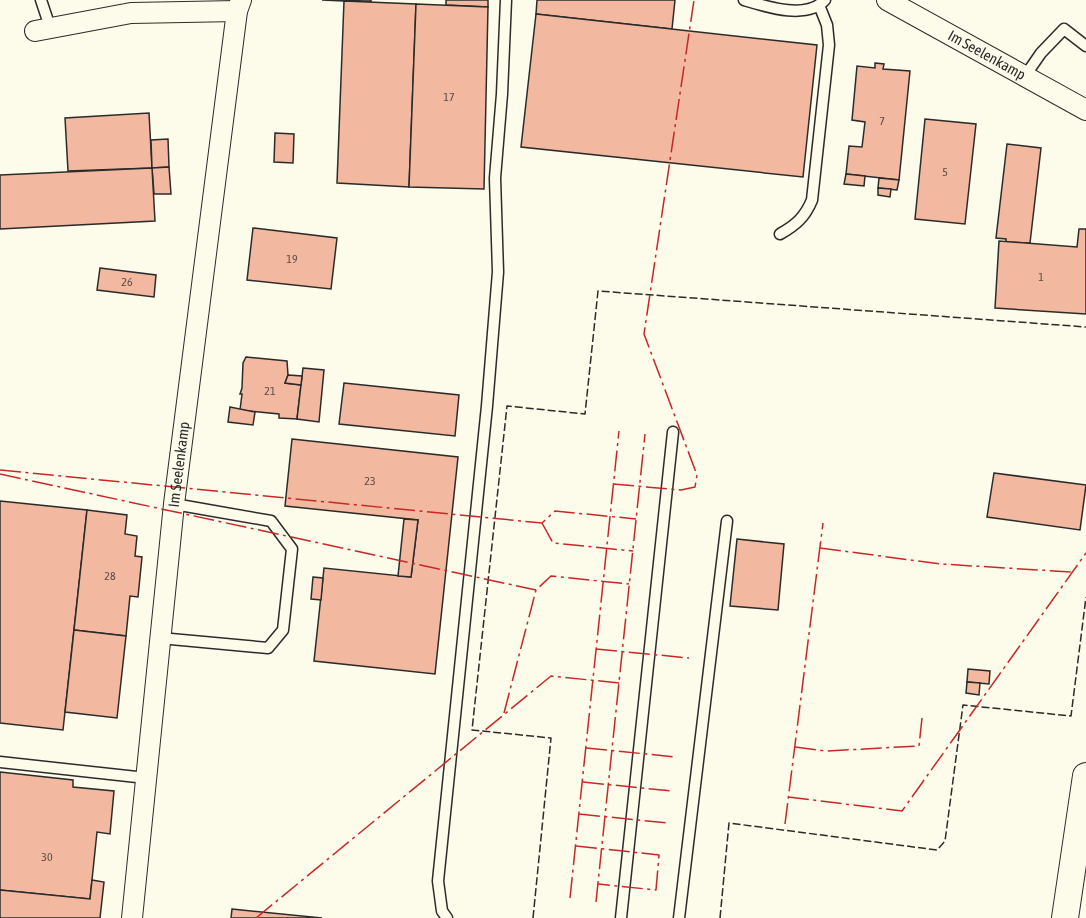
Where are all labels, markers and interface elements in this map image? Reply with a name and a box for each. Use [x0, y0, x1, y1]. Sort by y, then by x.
street label: Im Seelenkamp [945, 26, 1029, 83]
house number: 17 [443, 90, 455, 104]
house number: 7 [879, 114, 885, 128]
house number: 5 [942, 165, 948, 179]
house number: 19 [286, 252, 298, 266]
house number: 1 [1038, 270, 1044, 284]
house number: 26 [121, 275, 133, 289]
house number: 21 [264, 384, 276, 398]
street label: Im Seelenkamp [165, 421, 192, 508]
house number: 23 [364, 474, 376, 488]
house number: 28 [104, 569, 116, 583]
house number: 30 [41, 850, 53, 864]

